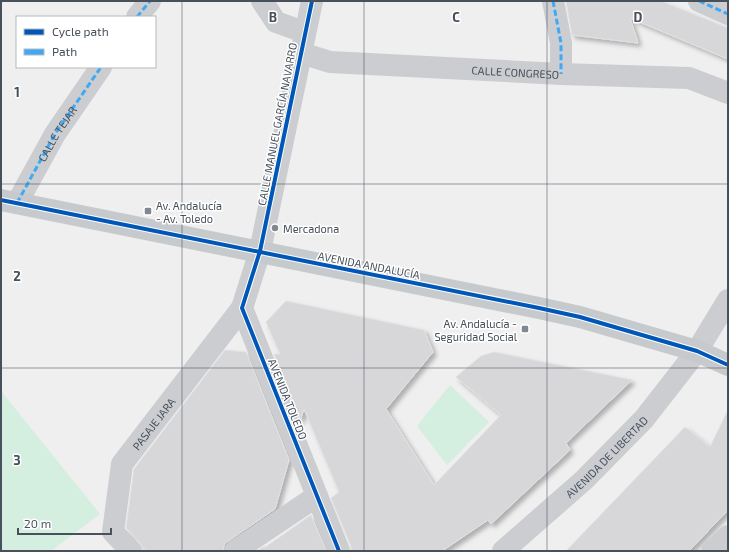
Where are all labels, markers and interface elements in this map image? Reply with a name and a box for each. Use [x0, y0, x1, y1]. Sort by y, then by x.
text: B [269, 9, 277, 25]
text: C [452, 9, 460, 25]
text: D [634, 9, 643, 25]
legend [16, 16, 156, 68]
text: Cycle path [52, 24, 109, 38]
street label: CALLE MANUEL GARCÍA NAVARRO [255, 41, 299, 207]
text: Path [52, 44, 77, 58]
street label: CALLE CONGRESO [471, 63, 560, 80]
text: 1 [14, 84, 20, 100]
street label: CALLE TEJAR [35, 103, 79, 164]
place label: Av. Andalucía - Av. Toledo [156, 199, 222, 225]
marker: Av. Andalucía - Av. Toledo [143, 206, 153, 216]
place label: Mercadona [283, 222, 339, 235]
marker: Mercadona [270, 223, 280, 233]
street label: AVENIDA ANDALUCÍA [317, 249, 421, 281]
text: 2 [13, 268, 21, 284]
place label: Av. Andalucía - Seguridad Social [434, 317, 518, 343]
marker: Av. Andalucía - Seguridad Social [520, 324, 530, 334]
street label: AVENIDA TOLEDO [266, 357, 310, 441]
street label: PASAJE JARA [129, 395, 178, 452]
street label: AVENIDA DE LIBERTAD [562, 413, 650, 500]
text: 3 [13, 452, 21, 468]
scale bar [18, 510, 111, 536]
text: 20 m [24, 516, 51, 530]

